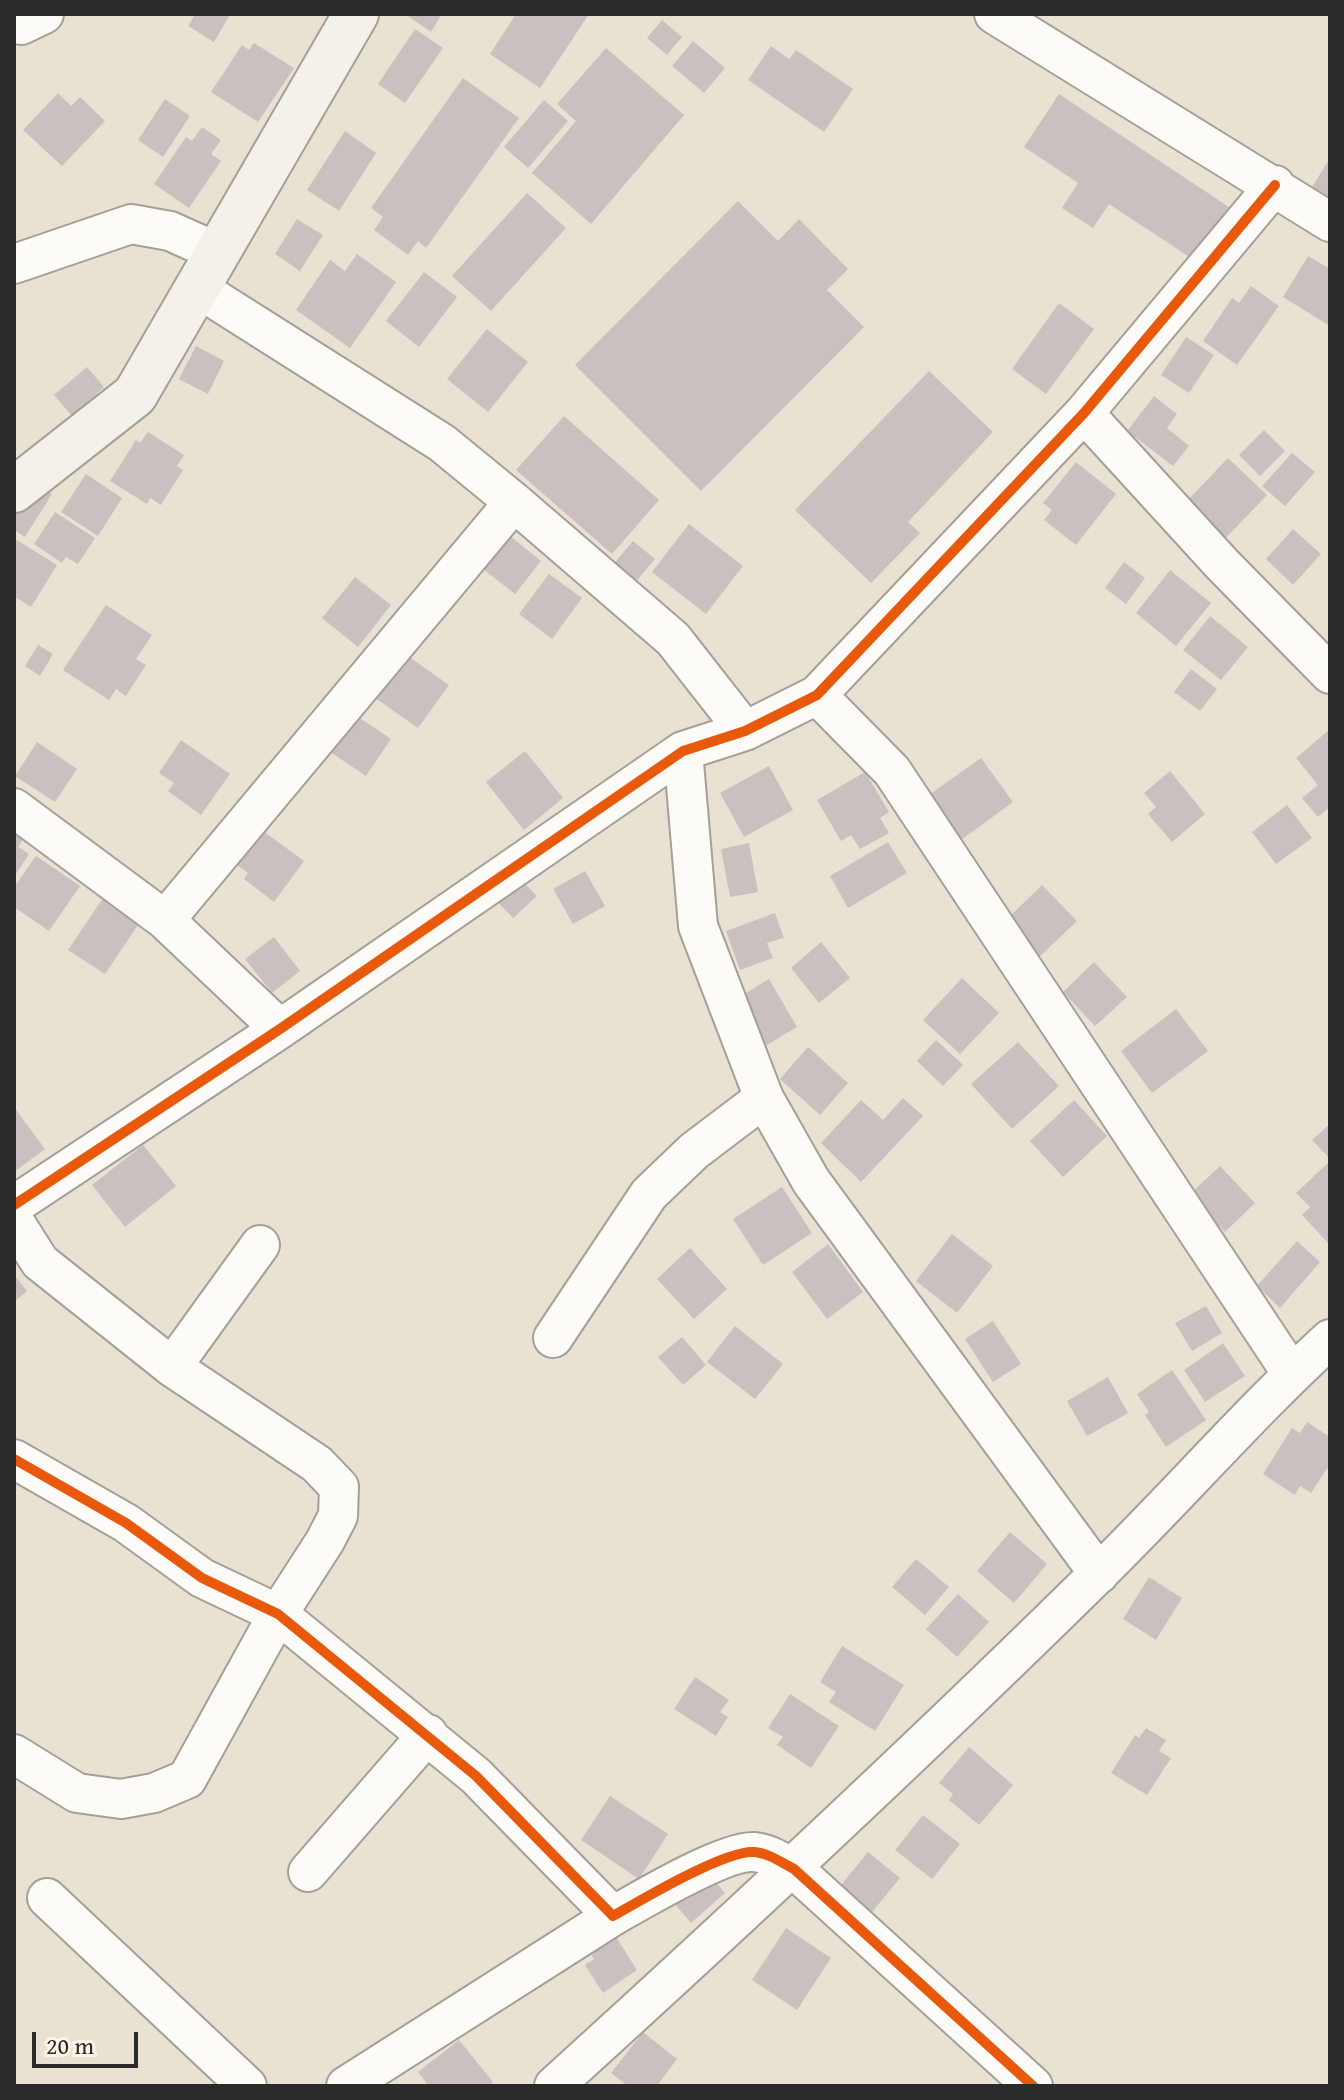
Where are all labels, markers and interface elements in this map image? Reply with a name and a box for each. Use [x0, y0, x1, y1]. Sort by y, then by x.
scale bar [36, 2016, 142, 2066]
text: 20 m [46, 2028, 94, 2063]

